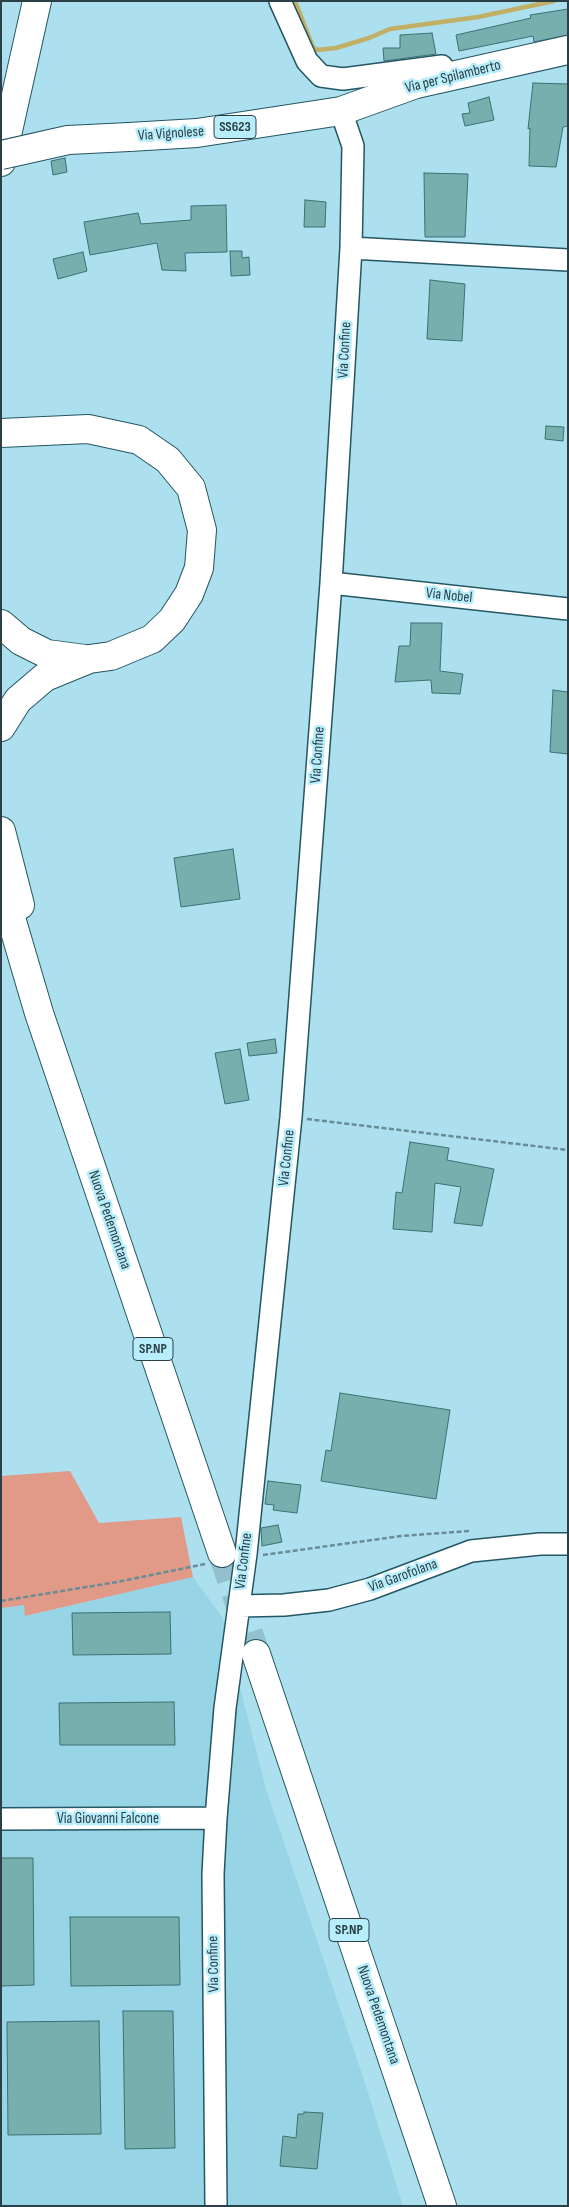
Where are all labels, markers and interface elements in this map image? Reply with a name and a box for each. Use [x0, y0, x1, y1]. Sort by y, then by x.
street label: Via per Spilamberto [403, 56, 503, 98]
road number: SS623 [214, 115, 256, 138]
street label: Via Vignolese [137, 123, 205, 145]
street label: Via Confine [335, 321, 355, 379]
street label: Via Nobel [425, 585, 473, 607]
street label: Via Confine [307, 726, 329, 784]
street label: Via Confine [275, 1129, 299, 1187]
street label: Nuova Pedemontana [84, 1168, 134, 1272]
road number: SP.NP [133, 1338, 173, 1360]
street label: Via Confine [232, 1532, 256, 1590]
street label: Via Garofolana [366, 1555, 440, 1597]
street label: Via Giovanni Falcone [57, 1810, 159, 1828]
road number: SP.NP [329, 1918, 369, 1942]
street label: Via Confine [205, 1936, 223, 1992]
street label: Nuova Pedemontana [353, 1963, 403, 2067]

